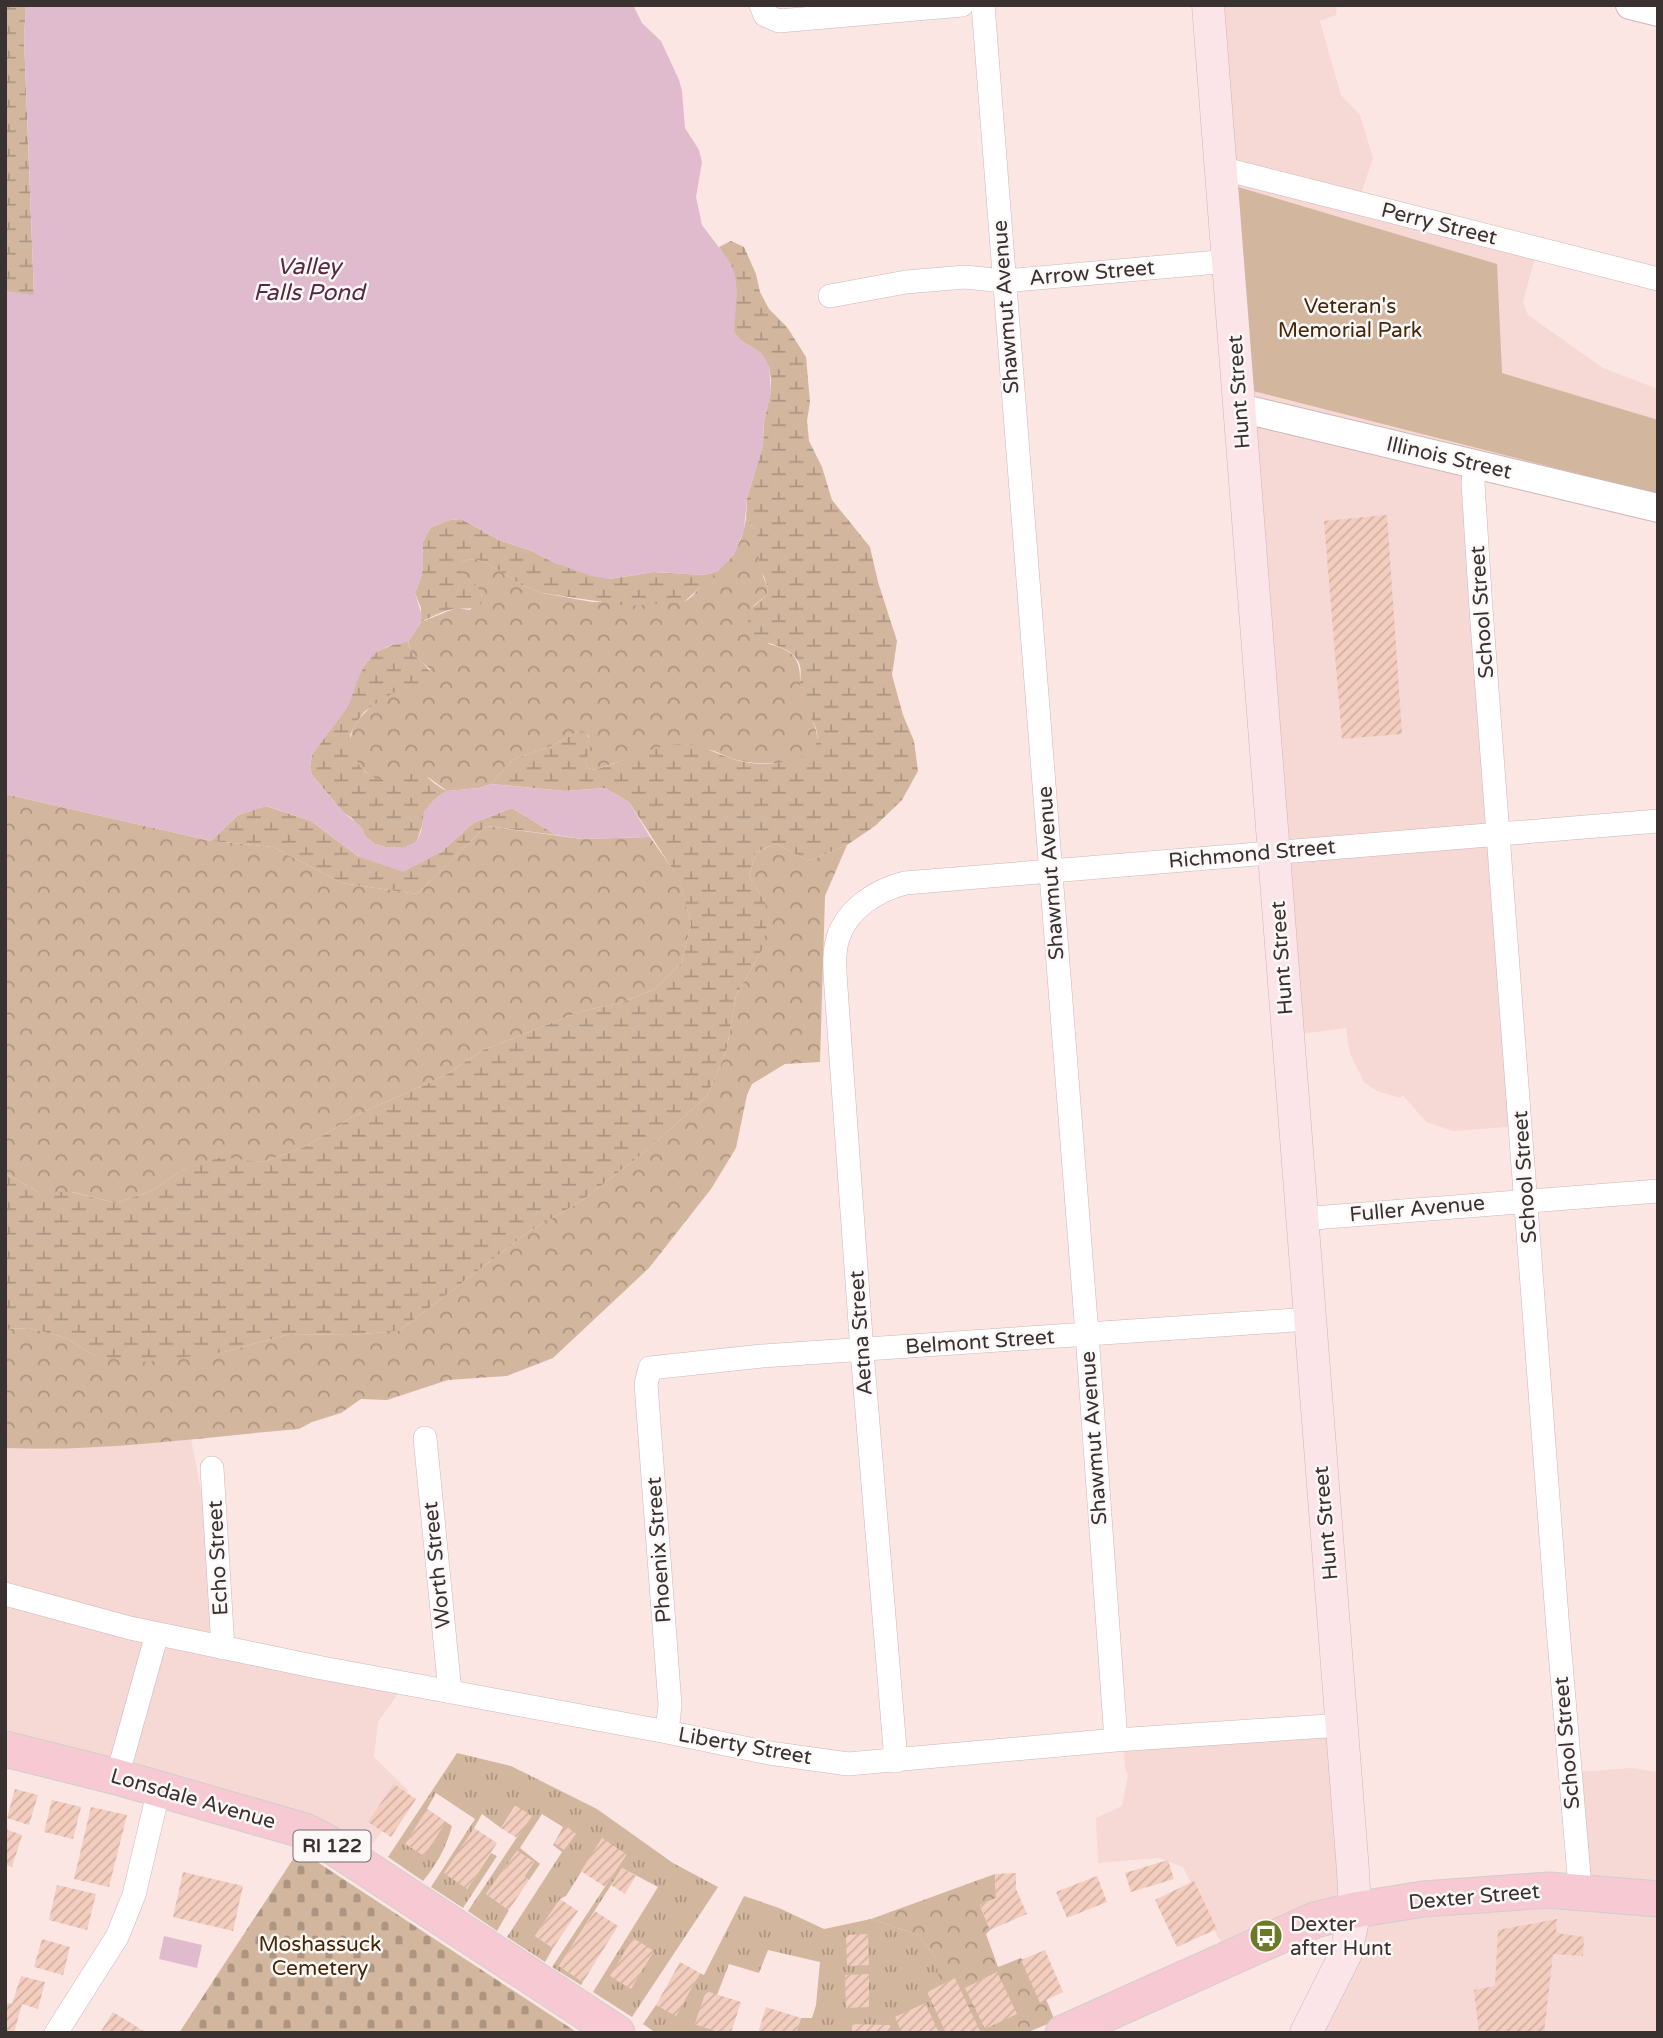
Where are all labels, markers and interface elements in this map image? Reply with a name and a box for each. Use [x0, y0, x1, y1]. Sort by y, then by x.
street label: Perry Street [1378, 198, 1500, 250]
street label: Shawmut Avenue [987, 219, 1025, 395]
water label: Valley Falls Pond [253, 253, 367, 307]
street label: Arrow Street [1028, 255, 1156, 291]
park label: Veteran's Memorial Park [1278, 294, 1422, 343]
street label: Hunt Street [1223, 334, 1255, 450]
street label: Illinois Street [1384, 431, 1514, 485]
street label: School Street [1465, 545, 1499, 679]
street label: Shawmut Avenue [1032, 785, 1070, 961]
street label: Richmond Street [1167, 834, 1337, 874]
street label: Hunt Street [1266, 900, 1298, 1016]
street label: School Street [1508, 1110, 1542, 1244]
street label: Fuller Avenue [1348, 1191, 1486, 1227]
street label: Aetna Street [844, 1270, 878, 1396]
street label: Belmont Street [904, 1324, 1056, 1360]
street label: Shawmut Avenue [1075, 1350, 1113, 1526]
street label: Hunt Street [1309, 1465, 1343, 1581]
street label: Phoenix Street [641, 1476, 677, 1624]
street label: Echo Street [202, 1500, 234, 1616]
street label: Worth Street [418, 1500, 456, 1630]
street label: School Street [1549, 1676, 1585, 1810]
street label: Liberty Street [676, 1722, 814, 1770]
street label: Lonsdale Avenue [108, 1763, 279, 1835]
road number: RI 122 [294, 1830, 370, 1862]
street label: Dexter Street [1407, 1879, 1541, 1915]
place label: Dexter after Hunt [1290, 1912, 1392, 1961]
bus stop icon: Dexter after Hunt [1247, 1917, 1285, 1955]
park label: Moshassuck Cemetery [258, 1932, 382, 1981]

